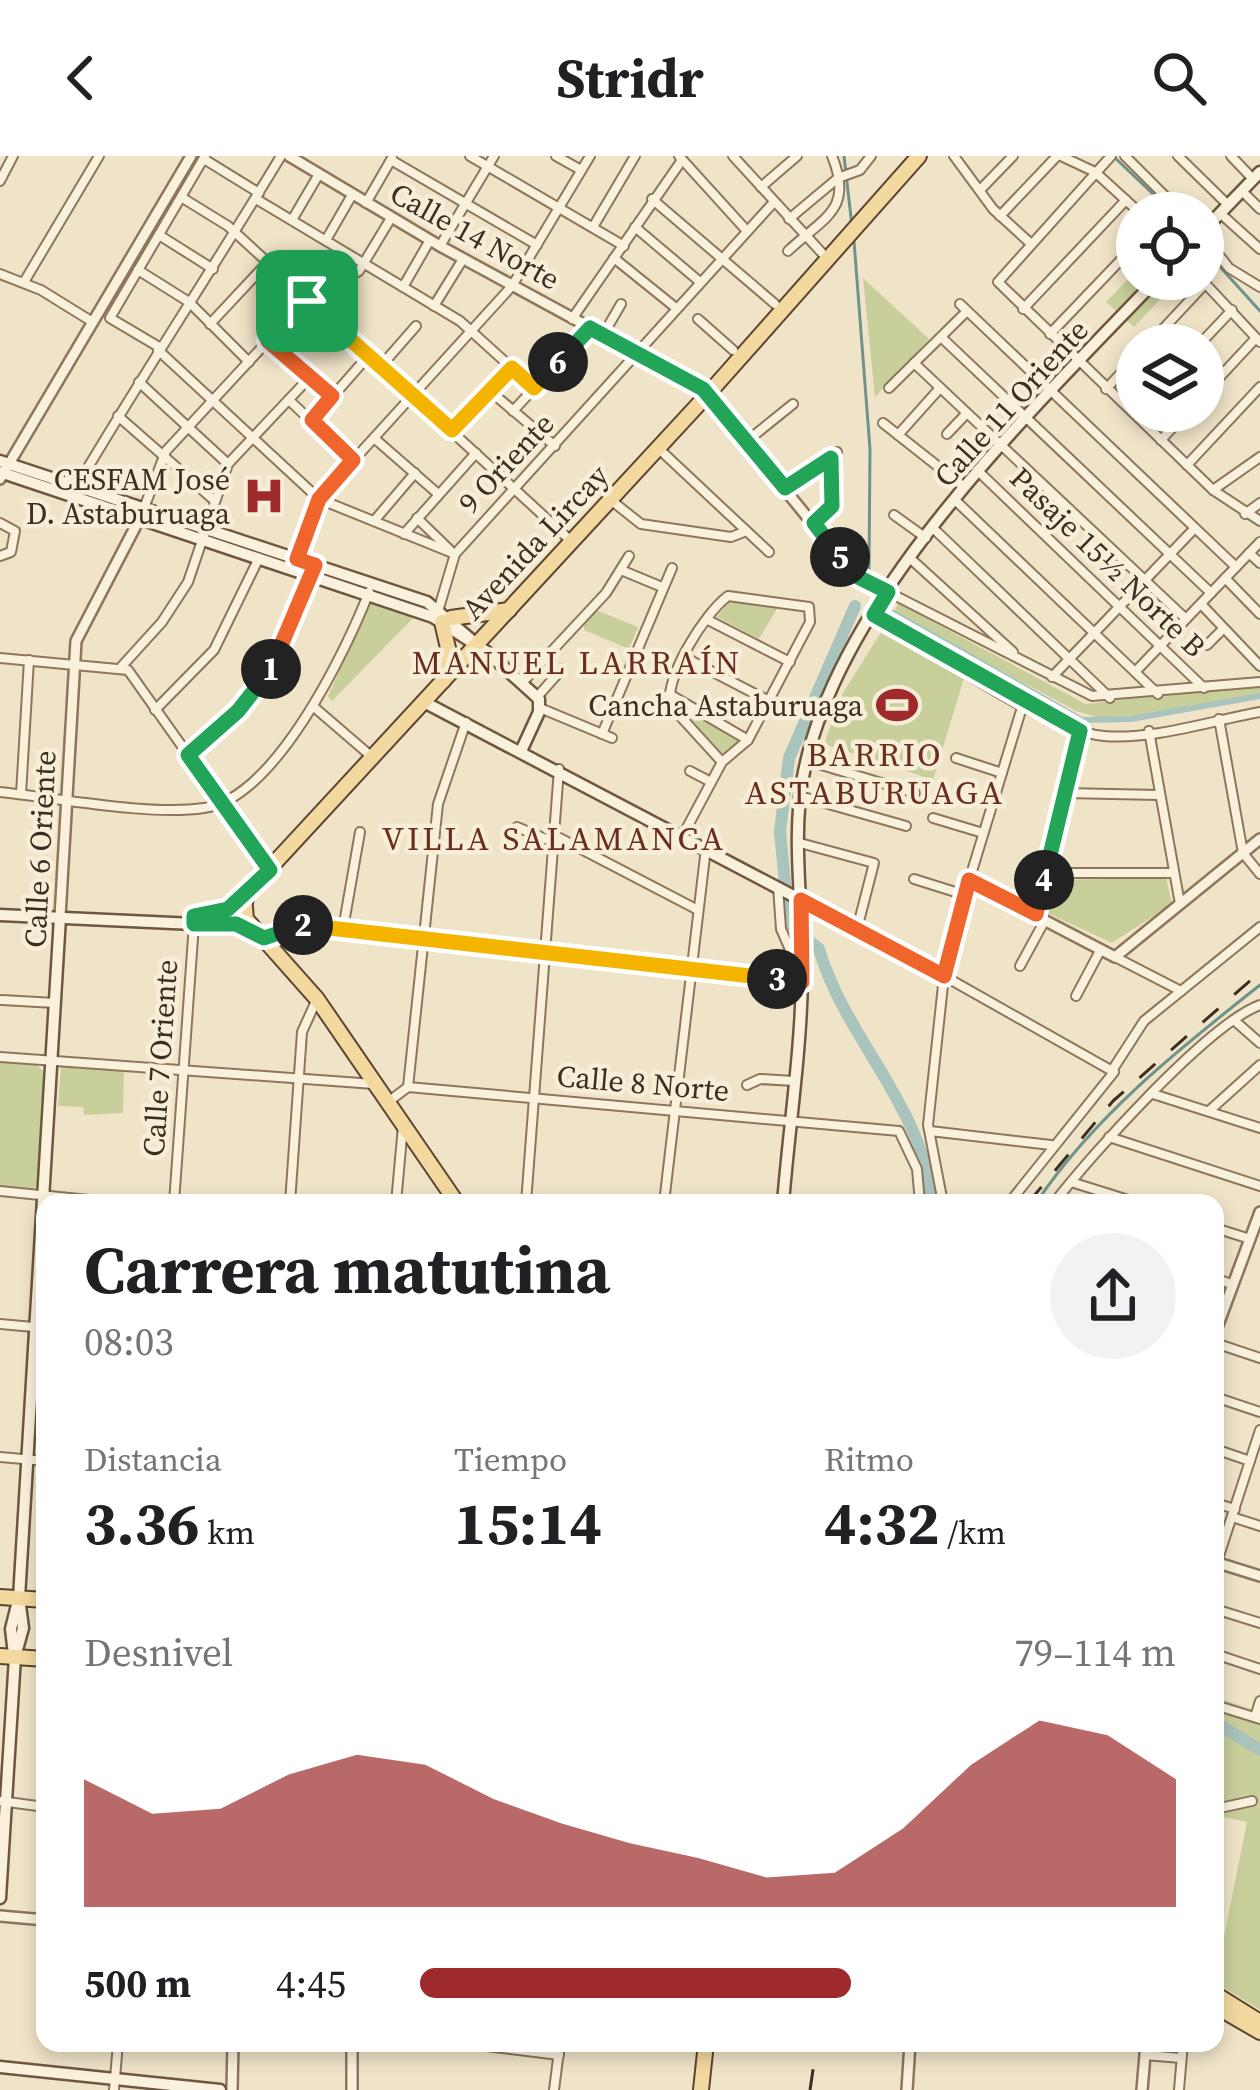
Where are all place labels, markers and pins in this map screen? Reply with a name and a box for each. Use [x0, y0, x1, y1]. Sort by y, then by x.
pin [256, 250, 358, 352]
pin: 6 [528, 332, 588, 392]
place label: CESFAM José D. Astaburuaga [26, 459, 231, 534]
hospital icon: CESFAM José D. Astaburuaga [241, 473, 287, 519]
pin: 5 [810, 527, 870, 587]
pin: 1 [241, 639, 301, 699]
sports icon: Cancha Astaburuaga [874, 682, 920, 728]
place label: Cancha Astaburuaga [588, 685, 864, 726]
pin: 4 [1014, 850, 1074, 910]
pin: 2 [273, 895, 333, 955]
pin: 3 [747, 949, 807, 1009]

